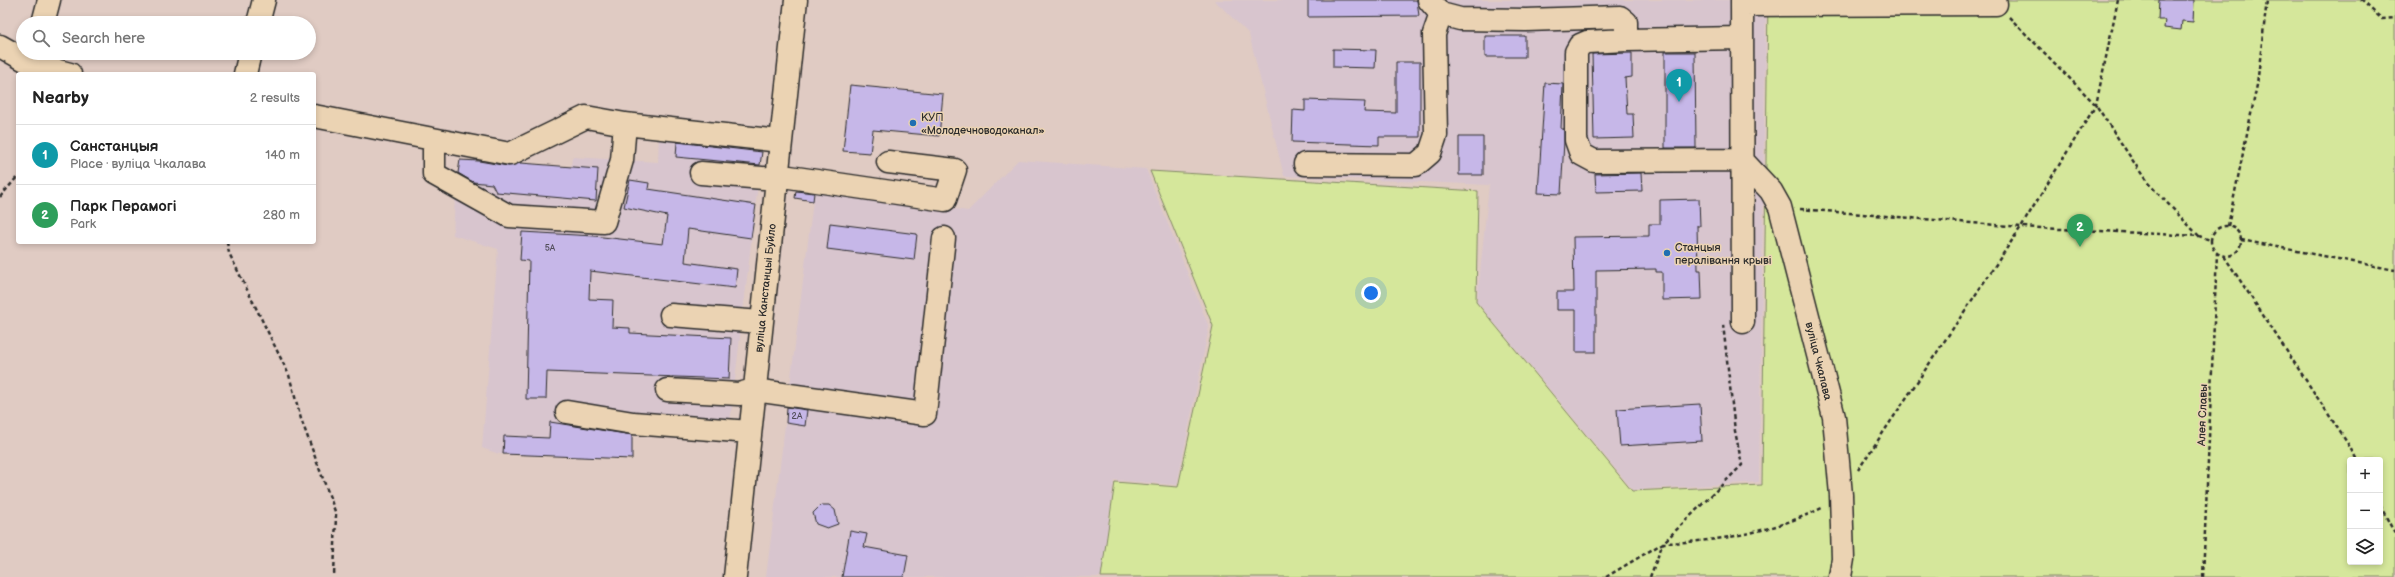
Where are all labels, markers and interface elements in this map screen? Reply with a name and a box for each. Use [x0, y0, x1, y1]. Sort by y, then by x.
search box [16, 16, 316, 60]
icon: search [30, 27, 52, 49]
text: Search here [62, 29, 145, 48]
pin: 1 [1666, 69, 1692, 102]
text: Nearby [32, 88, 89, 108]
text: 2 results [250, 90, 300, 106]
place label: КУП «Молодечноводоканал» [921, 111, 1045, 137]
marker: КУП «Молодечноводоканал» [908, 118, 918, 128]
text: Санстанцыя [70, 137, 158, 156]
text: 1 [42, 147, 48, 163]
text: 140 m [265, 147, 300, 163]
text: Place · вуліца Чкалава [70, 156, 206, 172]
text: Парк Перамогі [70, 197, 176, 216]
text: 2 [41, 207, 49, 223]
text: 280 m [263, 207, 300, 223]
pin: 2 [2067, 214, 2093, 247]
text: Park [70, 216, 96, 232]
street label: вуліца Канстанцыі Буйло [752, 223, 779, 353]
place label: Станцыя пералівання крыві [1675, 241, 1771, 267]
house number: 5А [545, 243, 556, 254]
marker: Станцыя пералівання крыві [1662, 248, 1672, 258]
your location [1361, 283, 1381, 303]
street label: вуліца Чкалава [1803, 321, 1835, 402]
street label: Алея Славы [2195, 384, 2210, 447]
house number: 2А [792, 411, 803, 422]
map controls [2347, 457, 2383, 565]
button: + [2347, 457, 2383, 493]
button: − [2347, 493, 2383, 529]
button: layers [2347, 529, 2383, 565]

